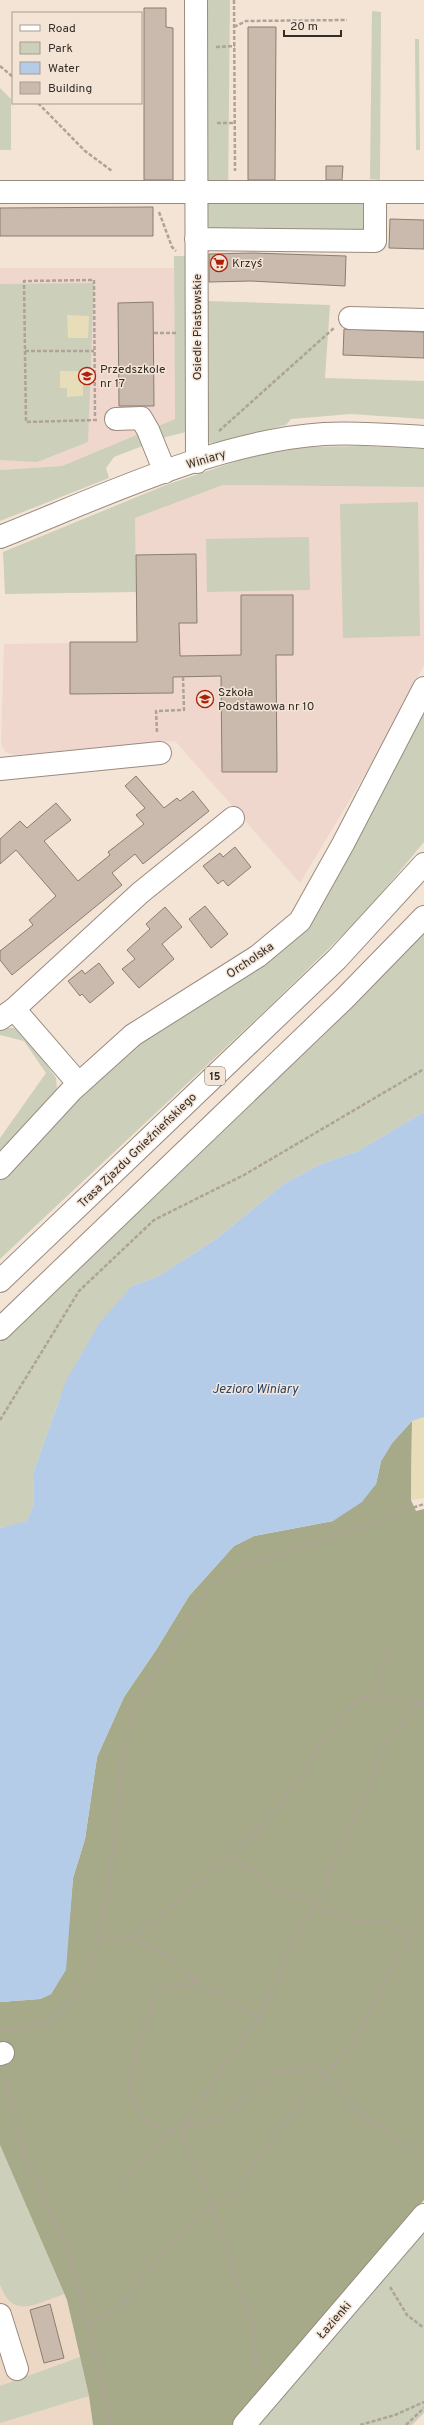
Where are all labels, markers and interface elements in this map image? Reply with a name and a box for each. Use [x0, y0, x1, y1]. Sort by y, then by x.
legend [12, 12, 142, 104]
scale bar [284, 12, 341, 38]
text: 20 m [290, 19, 318, 35]
text: Road [48, 21, 76, 37]
text: Park [48, 41, 73, 57]
text: Water [48, 61, 80, 77]
text: Building [48, 81, 92, 97]
supermarket icon: Krzyś [209, 253, 229, 273]
place label: Krzyś [232, 256, 263, 272]
street label: Osiedle Piastowskie [190, 274, 206, 380]
place label: Przedszkole nr 17 [100, 362, 165, 392]
school or university icon: Przedszkole nr 17 [77, 366, 97, 386]
street label: Winiary [185, 446, 228, 474]
place label: Szkoła Podstawowa nr 10 [218, 685, 315, 715]
school or university icon: Szkoła Podstawowa nr 10 [195, 689, 215, 709]
street label: Orcholska [224, 939, 277, 983]
road number: 15 [205, 1067, 225, 1085]
street label: Trasa Zjazdu Gnieźnieńskiego [75, 1089, 201, 1212]
water label: Jezioro Winiary [212, 1382, 299, 1398]
street label: Łazienki [314, 2298, 356, 2343]

